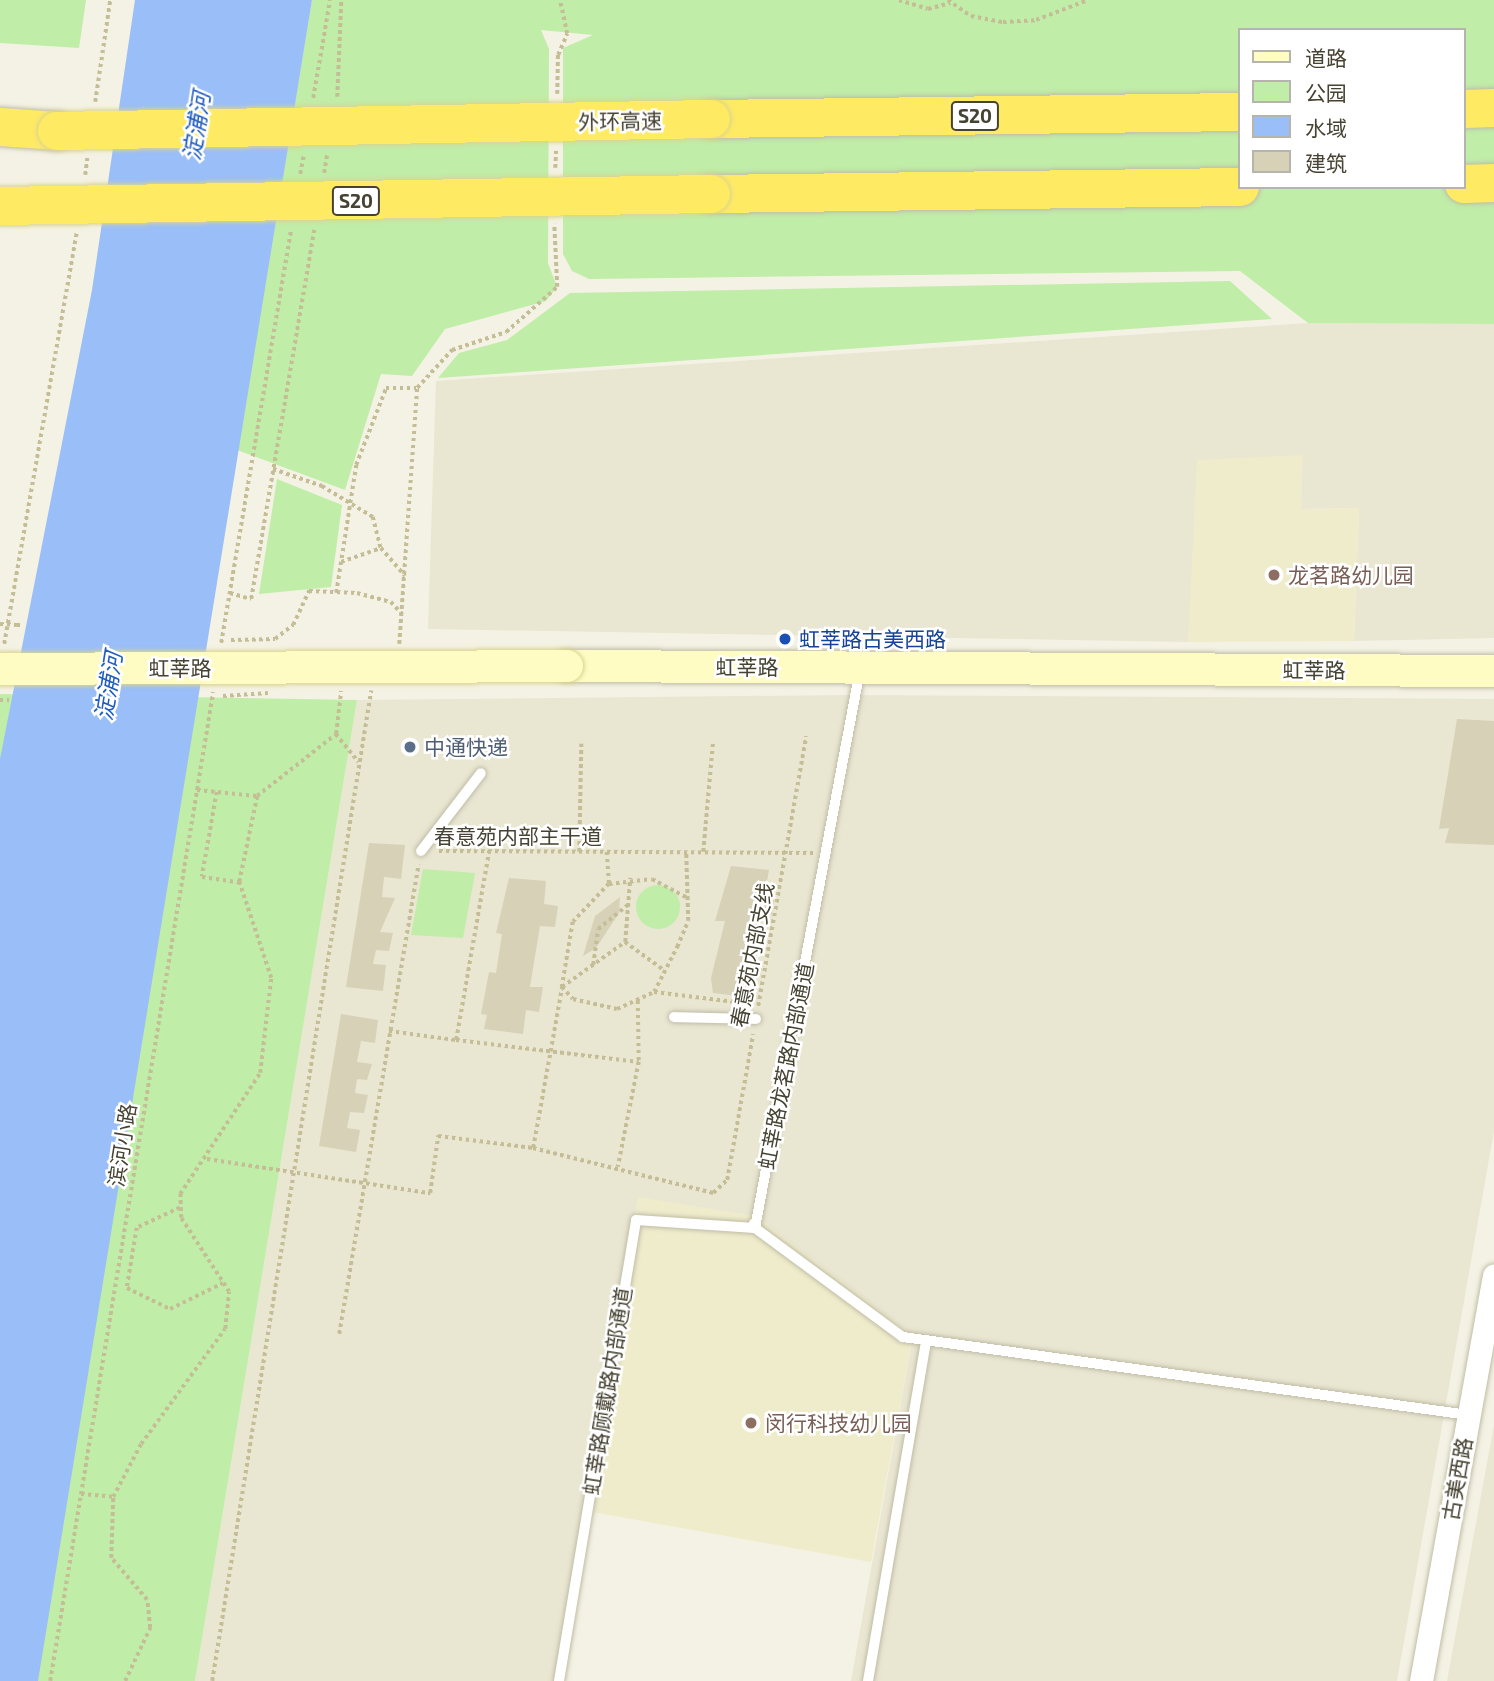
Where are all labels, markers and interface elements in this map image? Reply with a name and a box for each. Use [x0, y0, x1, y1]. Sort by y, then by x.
legend [1238, 28, 1466, 189]
text: 道路 [1305, 45, 1347, 70]
text: 公园 [1305, 80, 1347, 105]
water label: 淀浦河 [177, 90, 215, 162]
road number: S20 [950, 100, 1000, 132]
street label: 外环高速 [578, 108, 662, 134]
text: 水域 [1305, 115, 1347, 140]
text: 建筑 [1305, 150, 1347, 175]
road number: S20 [332, 186, 380, 216]
place label: 龙茗路幼儿园 [1288, 562, 1414, 588]
marker: 龙茗路幼儿园 [1266, 567, 1282, 583]
place label: 虹莘路古美西路 [799, 626, 946, 652]
marker: 虹莘路古美西路 [777, 631, 793, 647]
water label: 淀浦河 [89, 650, 127, 722]
street label: 虹莘路 [716, 654, 778, 680]
street label: 虹莘路 [149, 655, 211, 681]
street label: 虹莘路 [1283, 657, 1345, 683]
place label: 中通快递 [424, 734, 508, 760]
marker: 中通快递 [402, 739, 418, 755]
street label: 春意苑内部主干道 [434, 823, 602, 849]
street label: 春意苑内部支线 [726, 880, 778, 1030]
street label: 虹莘路龙茗路内部通道 [754, 961, 818, 1171]
street label: 滨河小路 [103, 1102, 141, 1188]
street label: 虹莘路顾戴路内部通道 [578, 1285, 636, 1497]
place label: 闵行科技幼儿园 [765, 1410, 912, 1436]
marker: 闵行科技幼儿园 [743, 1415, 759, 1431]
street label: 古美西路 [1437, 1435, 1477, 1523]

